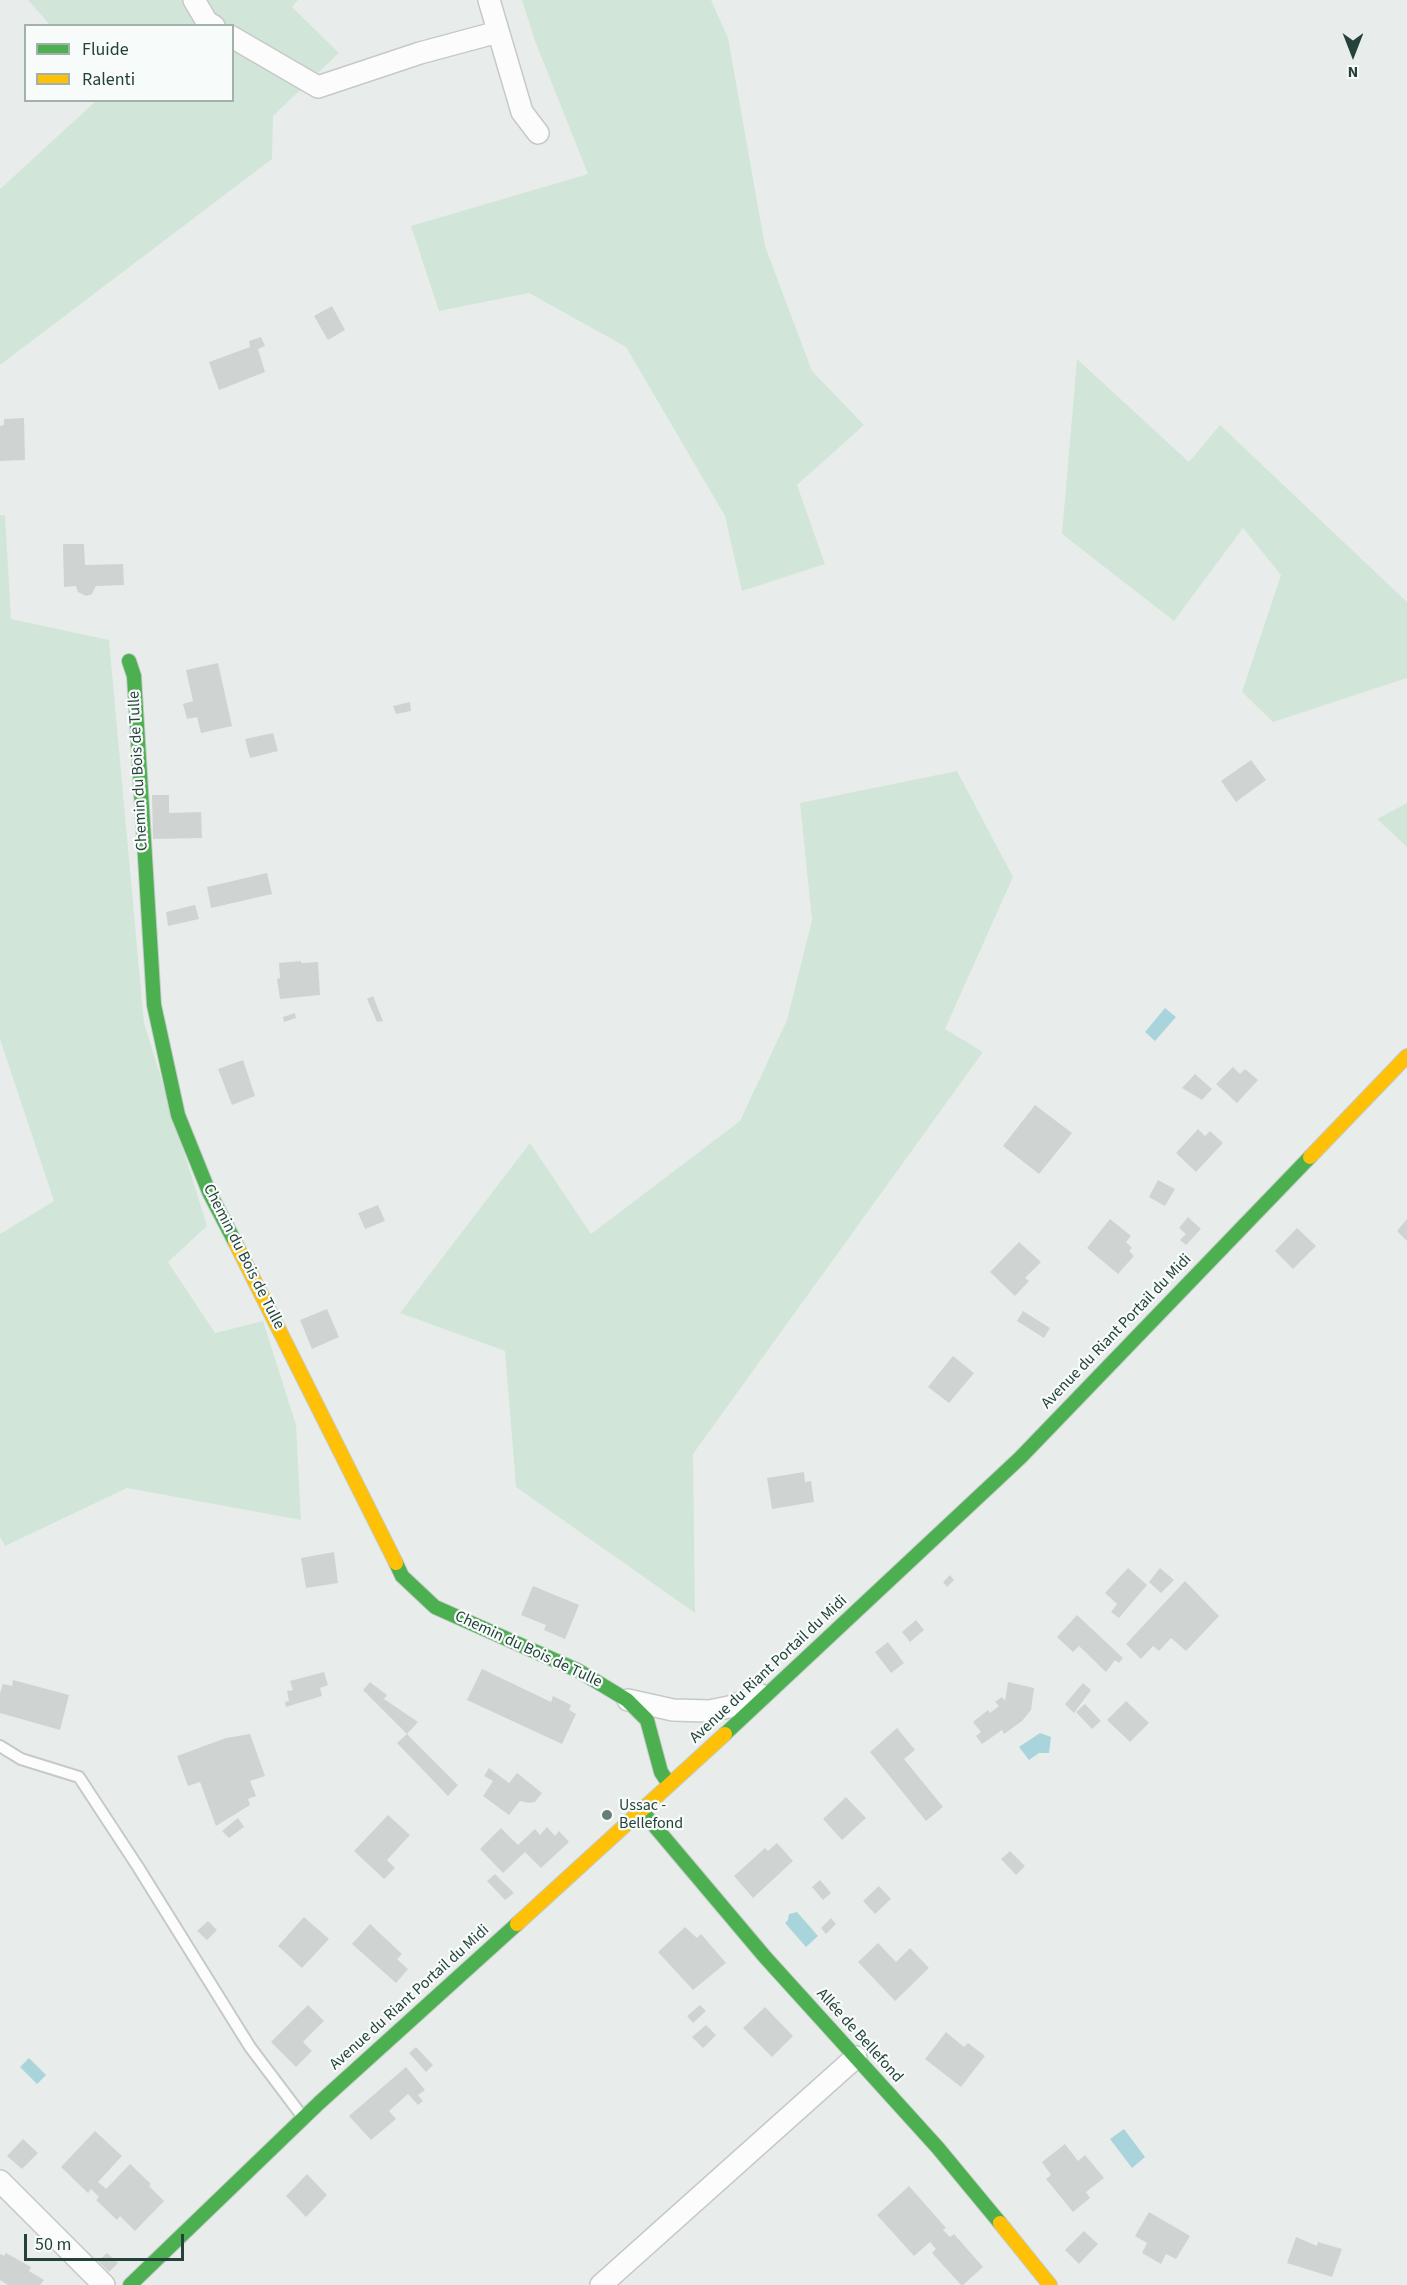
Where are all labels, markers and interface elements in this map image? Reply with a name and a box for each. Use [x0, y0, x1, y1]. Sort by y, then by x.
legend [24, 24, 234, 102]
north arrow [1323, 24, 1383, 84]
text: Fluide [82, 37, 129, 62]
text: N [1348, 61, 1358, 83]
text: Ralenti [82, 67, 135, 92]
street label: Chemin du Bois de Tulle [125, 690, 153, 852]
street label: Chemin du Bois de Tulle [198, 1181, 288, 1333]
street label: Avenue du Riant Portail du Midi [1038, 1250, 1196, 1414]
street label: Avenue du Riant Portail du Midi [686, 1592, 852, 1748]
street label: Chemin du Bois de Tulle [451, 1607, 605, 1693]
place label: Ussac - Bellefond [619, 1796, 683, 1834]
marker: Ussac - Bellefond [600, 1808, 614, 1822]
street label: Avenue du Riant Portail du Midi [326, 1921, 494, 2075]
street label: Allée de Bellefond [812, 1985, 906, 2087]
scale bar [27, 2222, 188, 2260]
text: 50 m [35, 2232, 71, 2257]

